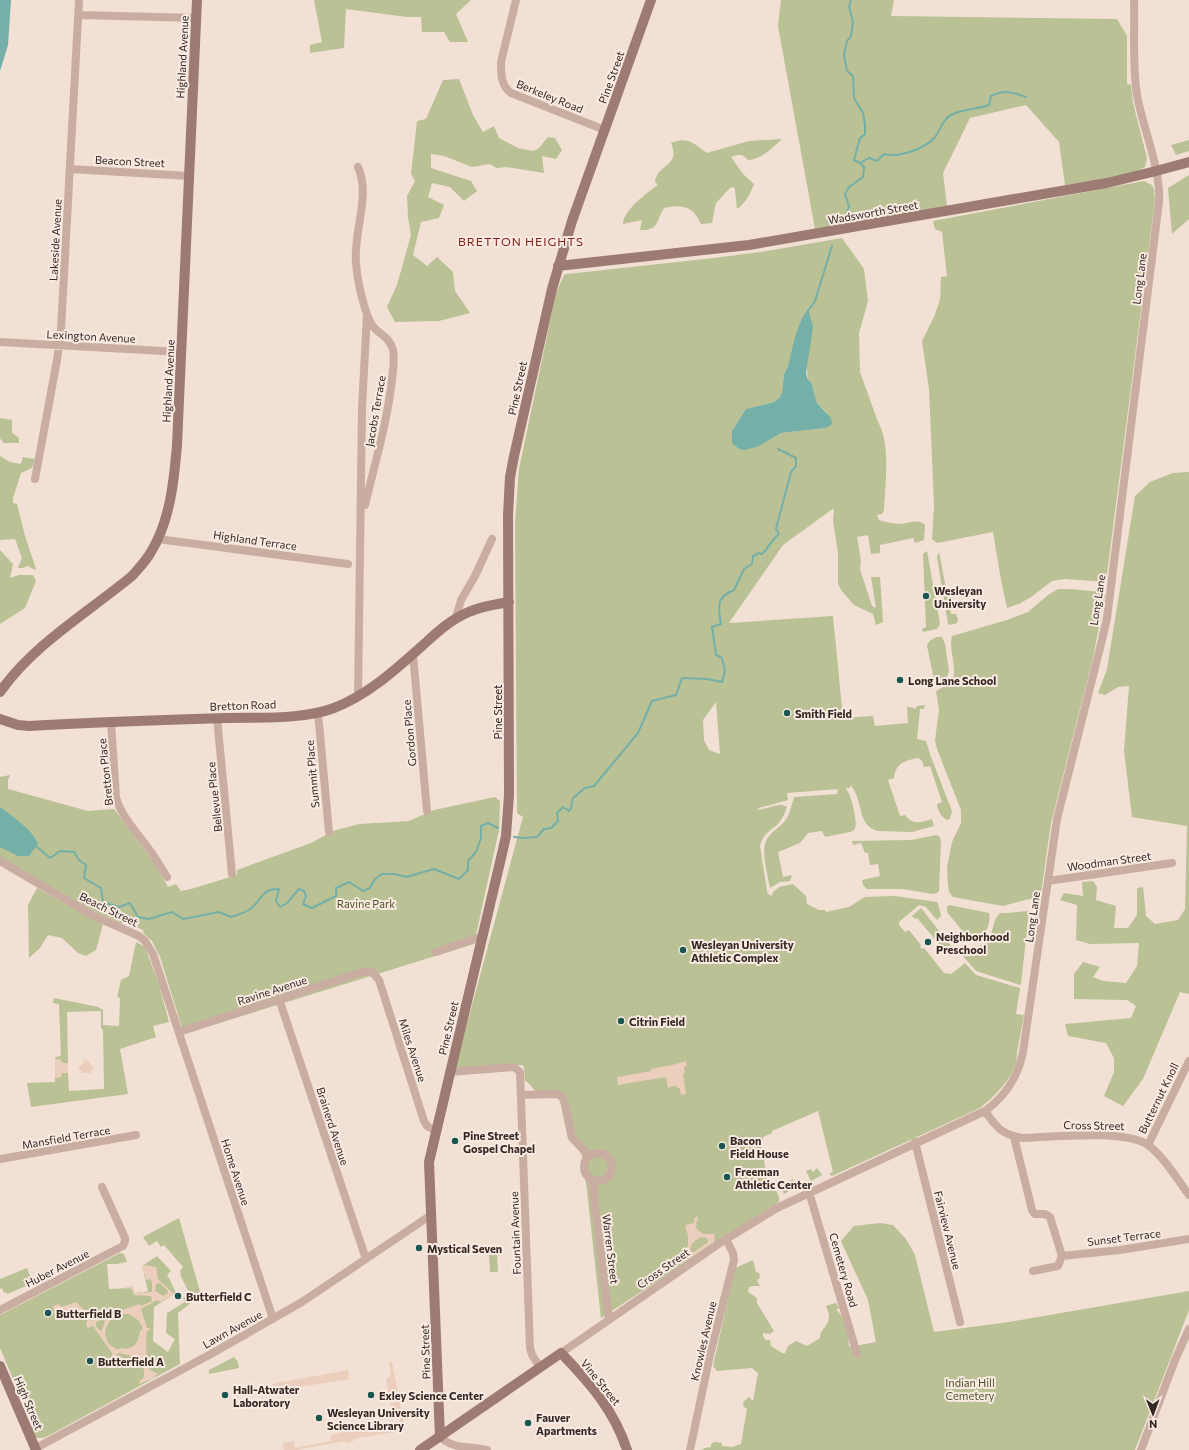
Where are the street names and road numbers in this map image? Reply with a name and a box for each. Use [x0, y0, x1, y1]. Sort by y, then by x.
street label: Highland Avenue [173, 15, 191, 99]
street label: Pine Street [595, 48, 627, 105]
street label: Berkeley Road [515, 77, 585, 115]
street label: Beacon Street [95, 153, 166, 169]
street label: Lakeside Avenue [46, 198, 64, 281]
street label: Wadsworth Street [827, 198, 920, 226]
street label: Long Lane [1129, 253, 1149, 305]
street label: Lexington Avenue [46, 327, 136, 345]
street label: Highland Avenue [159, 339, 177, 423]
street label: Pine Street [505, 359, 529, 416]
street label: Jacobs Terrace [362, 374, 389, 448]
street label: Highland Terrace [212, 528, 298, 552]
street label: Long Lane [1087, 573, 1107, 626]
street label: Pine Street [491, 684, 504, 740]
street label: Bretton Road [209, 697, 277, 713]
street label: Gordon Place [400, 699, 418, 767]
street label: Bretton Place [95, 737, 115, 806]
street label: Summit Place [303, 739, 321, 808]
street label: Bellevue Place [204, 761, 224, 833]
street label: Woodman Street [1066, 849, 1152, 873]
street label: Beach Street [78, 889, 141, 929]
street label: Long Lane [1022, 890, 1042, 943]
street label: Ravine Avenue [236, 973, 309, 1007]
street label: Pine Street [435, 999, 461, 1056]
street label: Miles Avenue [397, 1017, 429, 1083]
street label: Butternut Knoll [1135, 1060, 1181, 1136]
street label: Brainerd Avenue [314, 1085, 352, 1167]
street label: Cross Street [1063, 1118, 1125, 1132]
street label: Mansfield Terrace [21, 1123, 111, 1151]
street label: Home Avenue [219, 1137, 253, 1207]
street label: Fairview Avenue [932, 1189, 964, 1271]
street label: Fountain Avenue [507, 1191, 523, 1275]
street label: Warren Street [600, 1213, 622, 1285]
street label: Sunset Terrace [1087, 1226, 1162, 1248]
street label: Cemetery Road [827, 1231, 861, 1309]
street label: Cross Street [634, 1245, 692, 1291]
street label: Huber Avenue [23, 1246, 91, 1290]
street label: Knowles Avenue [688, 1300, 719, 1382]
street label: Lawn Avenue [200, 1307, 264, 1351]
street label: Pine Street [418, 1324, 432, 1380]
street label: Vine Street [578, 1356, 624, 1408]
street label: High Street [12, 1374, 46, 1432]

